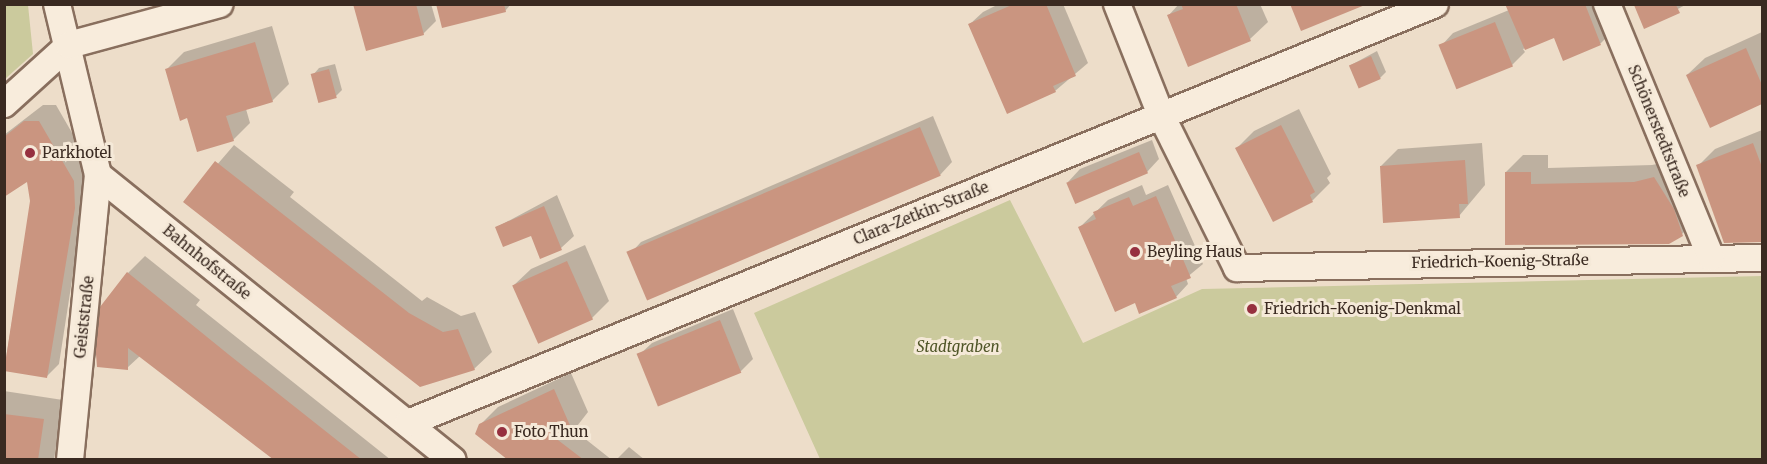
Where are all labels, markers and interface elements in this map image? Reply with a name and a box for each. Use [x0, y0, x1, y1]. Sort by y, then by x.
street label: Schönerstedtstraße [1624, 62, 1694, 200]
place label: Parkhotel [42, 144, 112, 162]
marker: Parkhotel [23, 146, 37, 160]
street label: Clara-Zetkin-Straße [851, 178, 991, 248]
street label: Bahnhofstraße [159, 221, 255, 303]
place label: Beyling Haus [1147, 243, 1242, 261]
marker: Beyling Haus [1128, 245, 1142, 259]
street label: Friedrich-Koenig-Straße [1411, 250, 1589, 272]
street label: Geiststraße [71, 275, 97, 359]
place label: Friedrich-Koenig-Denkmal [1264, 300, 1461, 318]
marker: Friedrich-Koenig-Denkmal [1245, 302, 1259, 316]
park label: Stadtgraben [917, 338, 999, 356]
place label: Foto Thun [514, 423, 589, 441]
marker: Foto Thun [495, 425, 509, 439]

